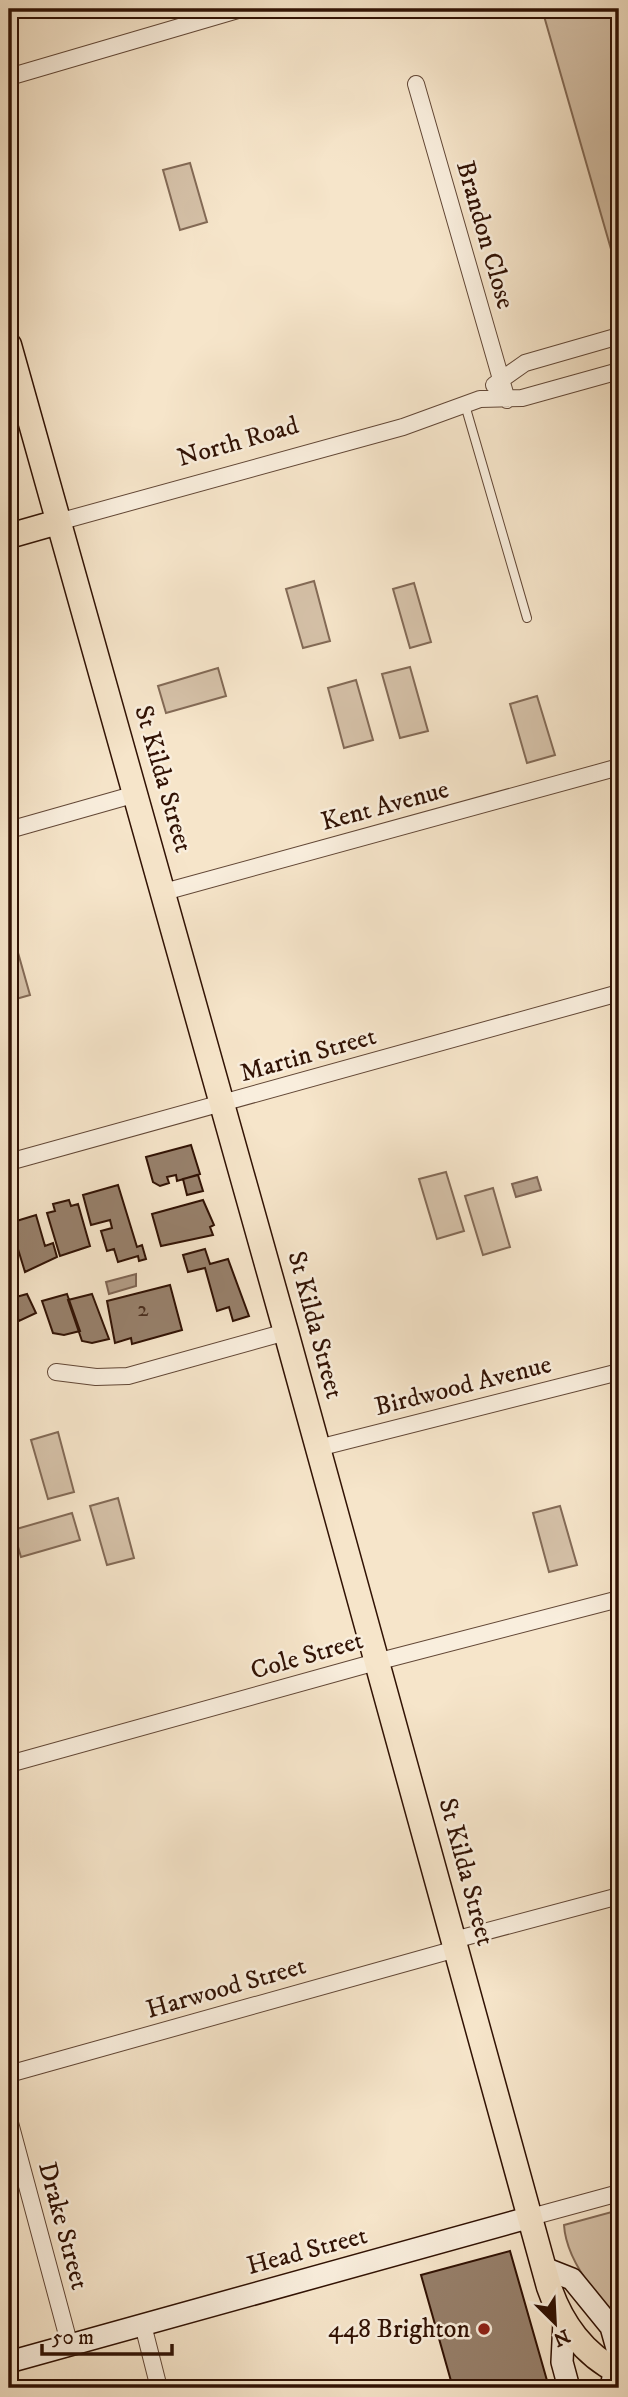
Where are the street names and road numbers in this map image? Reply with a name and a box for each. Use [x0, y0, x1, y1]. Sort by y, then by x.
street label: Brandon Close [448, 157, 522, 313]
street label: North Road [174, 409, 302, 475]
street label: St Kilda Street [126, 702, 200, 856]
street label: Kent Avenue [317, 773, 453, 839]
street label: Martin Street [236, 1020, 380, 1090]
street label: St Kilda Street [279, 1248, 351, 1402]
street label: Birdwood Avenue [371, 1348, 555, 1424]
street label: Cole Street [247, 1624, 367, 1688]
street label: St Kilda Street [430, 1795, 502, 1949]
street label: Harwood Street [142, 1949, 310, 2027]
street label: Drake Street [30, 2159, 96, 2293]
street label: Head Street [243, 2219, 371, 2283]

